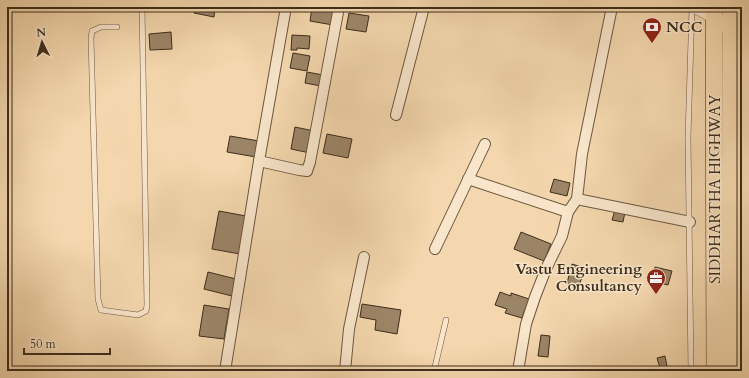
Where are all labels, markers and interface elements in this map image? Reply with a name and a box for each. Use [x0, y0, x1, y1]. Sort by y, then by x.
bank icon: NCC [641, 16, 663, 44]
place label: NCC [666, 17, 703, 37]
north arrow [22, 22, 62, 62]
text: N [36, 25, 47, 40]
street label: SIDDHARTHA HIGHWAY [705, 94, 725, 284]
place label: Vastu Engineering Consultancy [515, 259, 642, 296]
office icon: Vastu Engineering Consultancy [645, 267, 667, 295]
scale bar [24, 330, 110, 356]
text: 50 m [30, 336, 57, 352]

